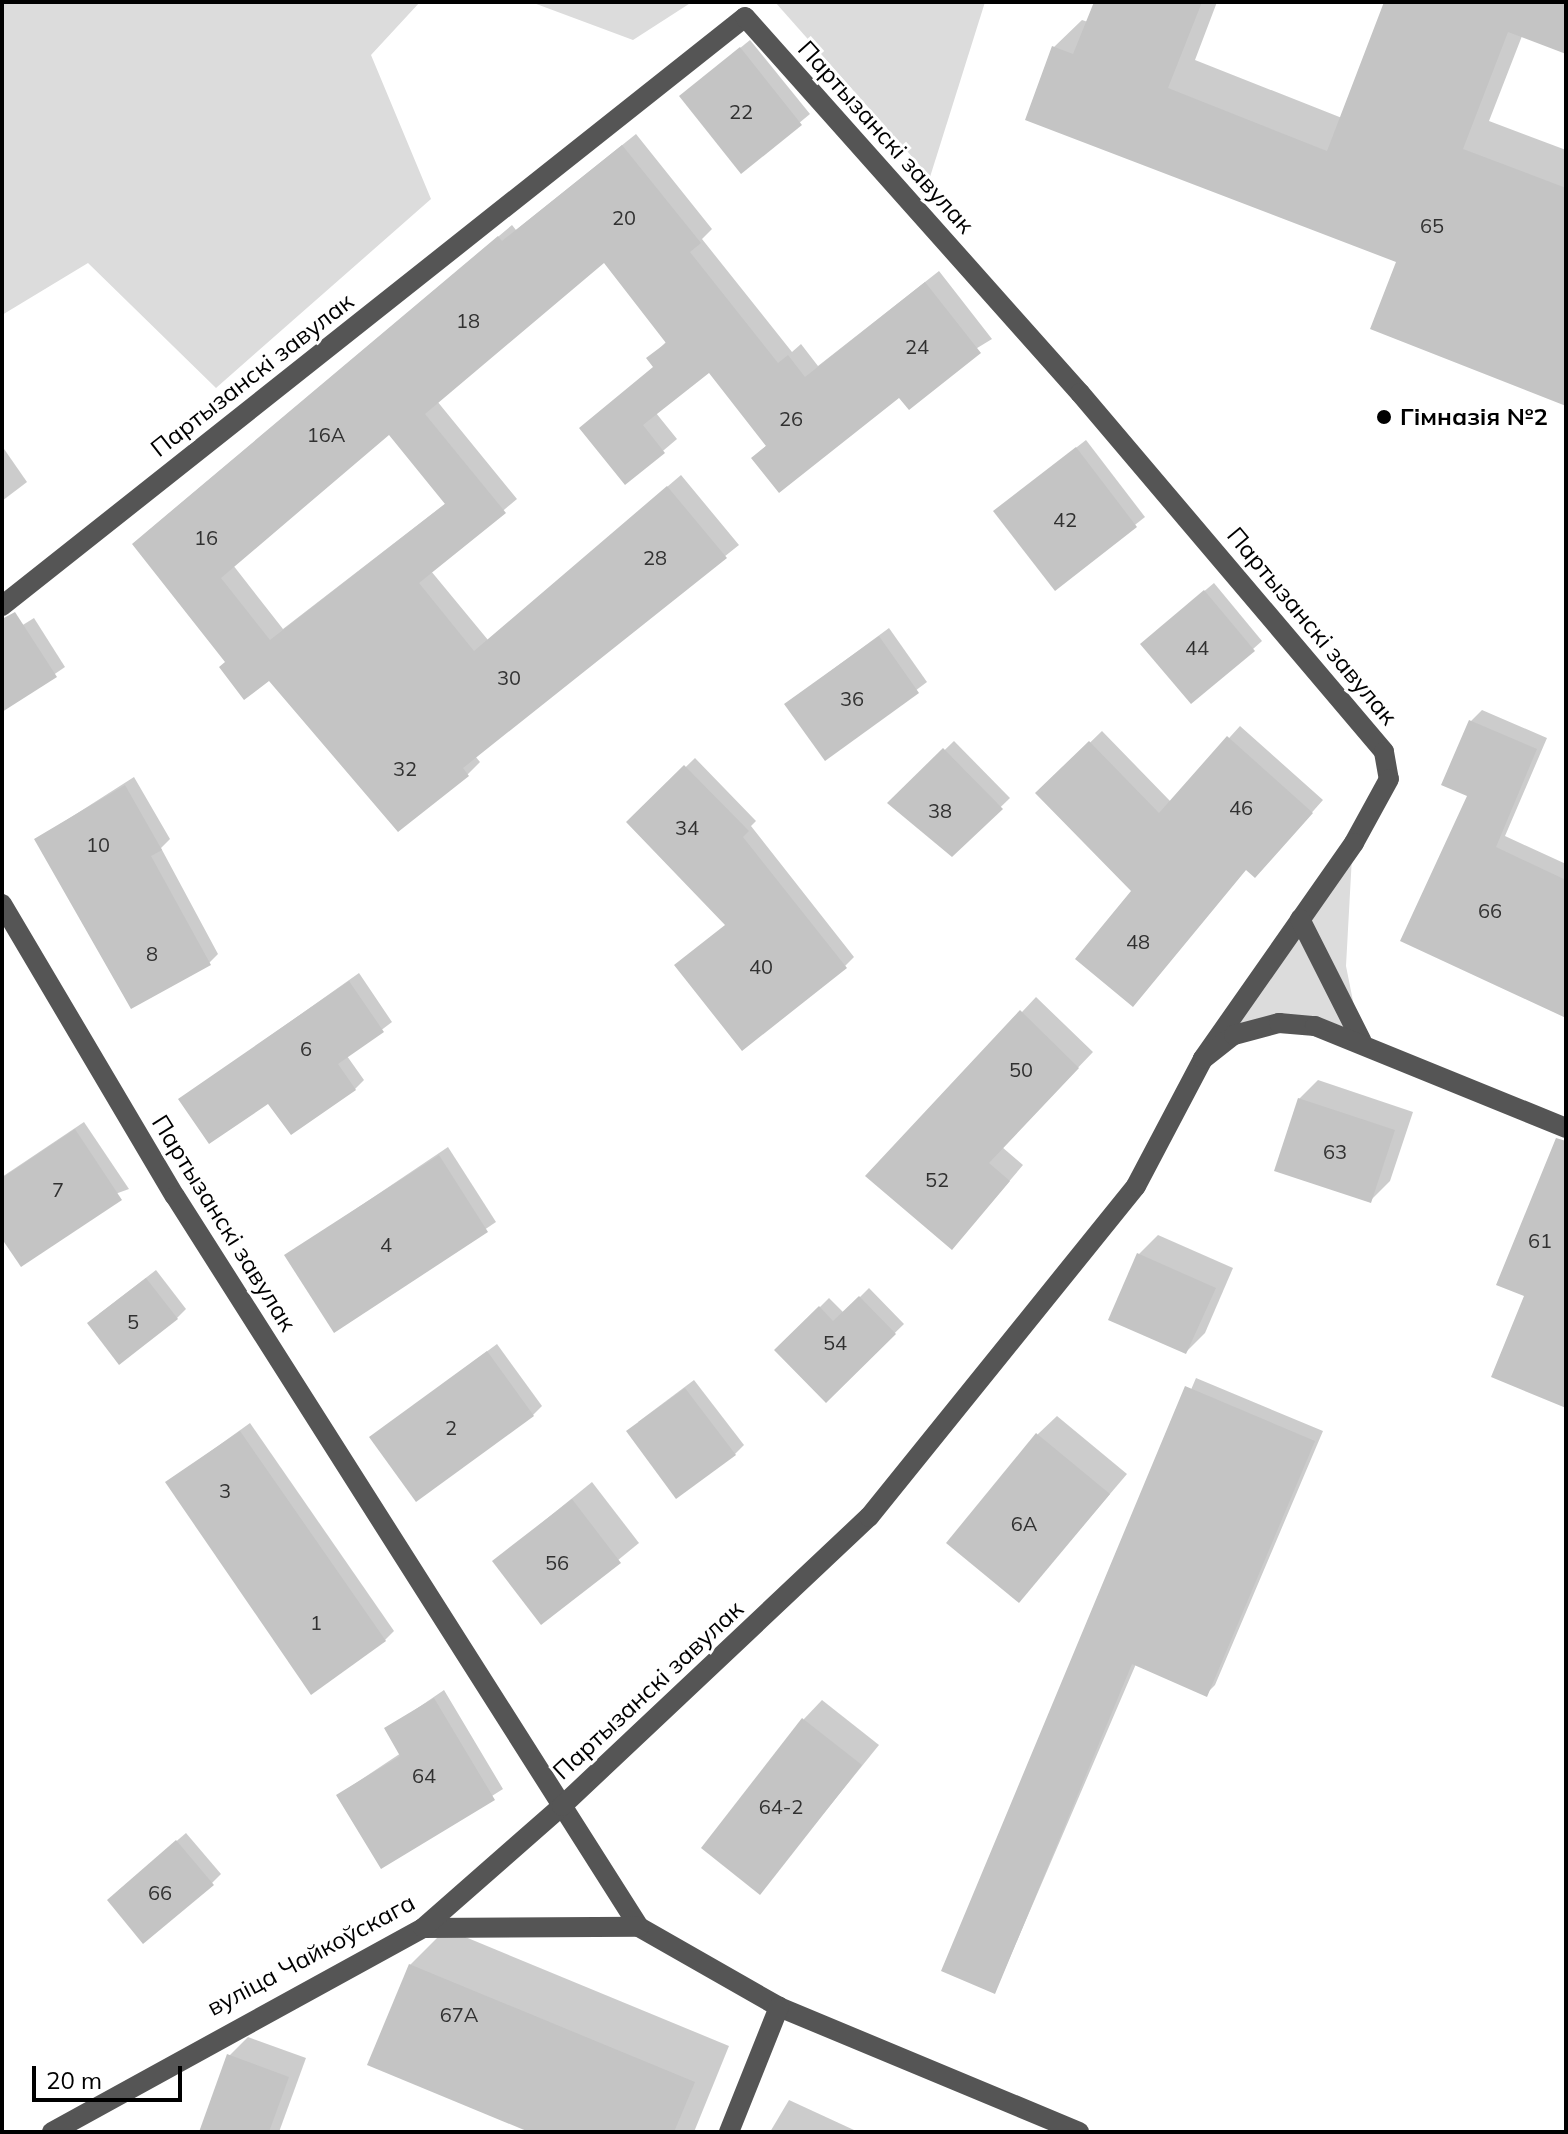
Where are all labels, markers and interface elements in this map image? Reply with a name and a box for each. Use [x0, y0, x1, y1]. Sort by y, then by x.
street label: Партызанскі завулак [792, 35, 980, 239]
house number: 22 [729, 99, 753, 123]
house number: 20 [612, 205, 636, 229]
house number: 65 [1420, 213, 1444, 237]
street label: Партызанскі завулак [145, 287, 359, 463]
house number: 18 [456, 308, 480, 332]
house number: 24 [905, 334, 929, 358]
place label: Гімназія №2 [1400, 403, 1548, 431]
house number: 26 [779, 406, 803, 430]
marker: Гімназія №2 [1375, 408, 1393, 426]
house number: 16А [307, 422, 345, 446]
house number: 42 [1053, 507, 1077, 531]
street label: Партызанскі завулак [1221, 521, 1403, 731]
house number: 16 [194, 525, 218, 549]
house number: 28 [643, 545, 667, 569]
house number: 44 [1185, 635, 1209, 659]
house number: 30 [497, 665, 521, 689]
house number: 36 [840, 686, 864, 710]
house number: 32 [393, 756, 417, 780]
house number: 46 [1229, 795, 1253, 819]
house number: 38 [928, 798, 952, 822]
house number: 34 [675, 815, 699, 839]
house number: 10 [86, 832, 110, 856]
house number: 66 [1478, 898, 1502, 922]
house number: 48 [1126, 929, 1150, 953]
house number: 8 [146, 941, 158, 965]
house number: 40 [749, 954, 773, 978]
house number: 6 [300, 1036, 312, 1060]
house number: 50 [1009, 1057, 1033, 1081]
street label: Партызанскі завулак [146, 1110, 302, 1336]
house number: 63 [1323, 1139, 1347, 1163]
house number: 52 [925, 1167, 949, 1191]
house number: 7 [52, 1177, 64, 1201]
house number: 61 [1528, 1228, 1552, 1252]
house number: 4 [380, 1232, 392, 1256]
house number: 5 [127, 1309, 139, 1333]
house number: 54 [823, 1330, 847, 1354]
house number: 2 [445, 1415, 457, 1439]
house number: 3 [219, 1478, 231, 1502]
house number: 6А [1011, 1511, 1037, 1535]
house number: 56 [545, 1550, 569, 1574]
street label: Партызанскі завулак [547, 1595, 749, 1785]
house number: 1 [310, 1610, 322, 1634]
house number: 64 [412, 1763, 436, 1787]
house number: 64-2 [759, 1794, 803, 1818]
house number: 66 [148, 1880, 172, 1904]
street label: вуліца Чайкоўскага [202, 1888, 420, 2022]
house number: 67А [440, 2002, 478, 2026]
scale bar [36, 2050, 186, 2100]
text: 20 m [46, 2065, 102, 2095]

